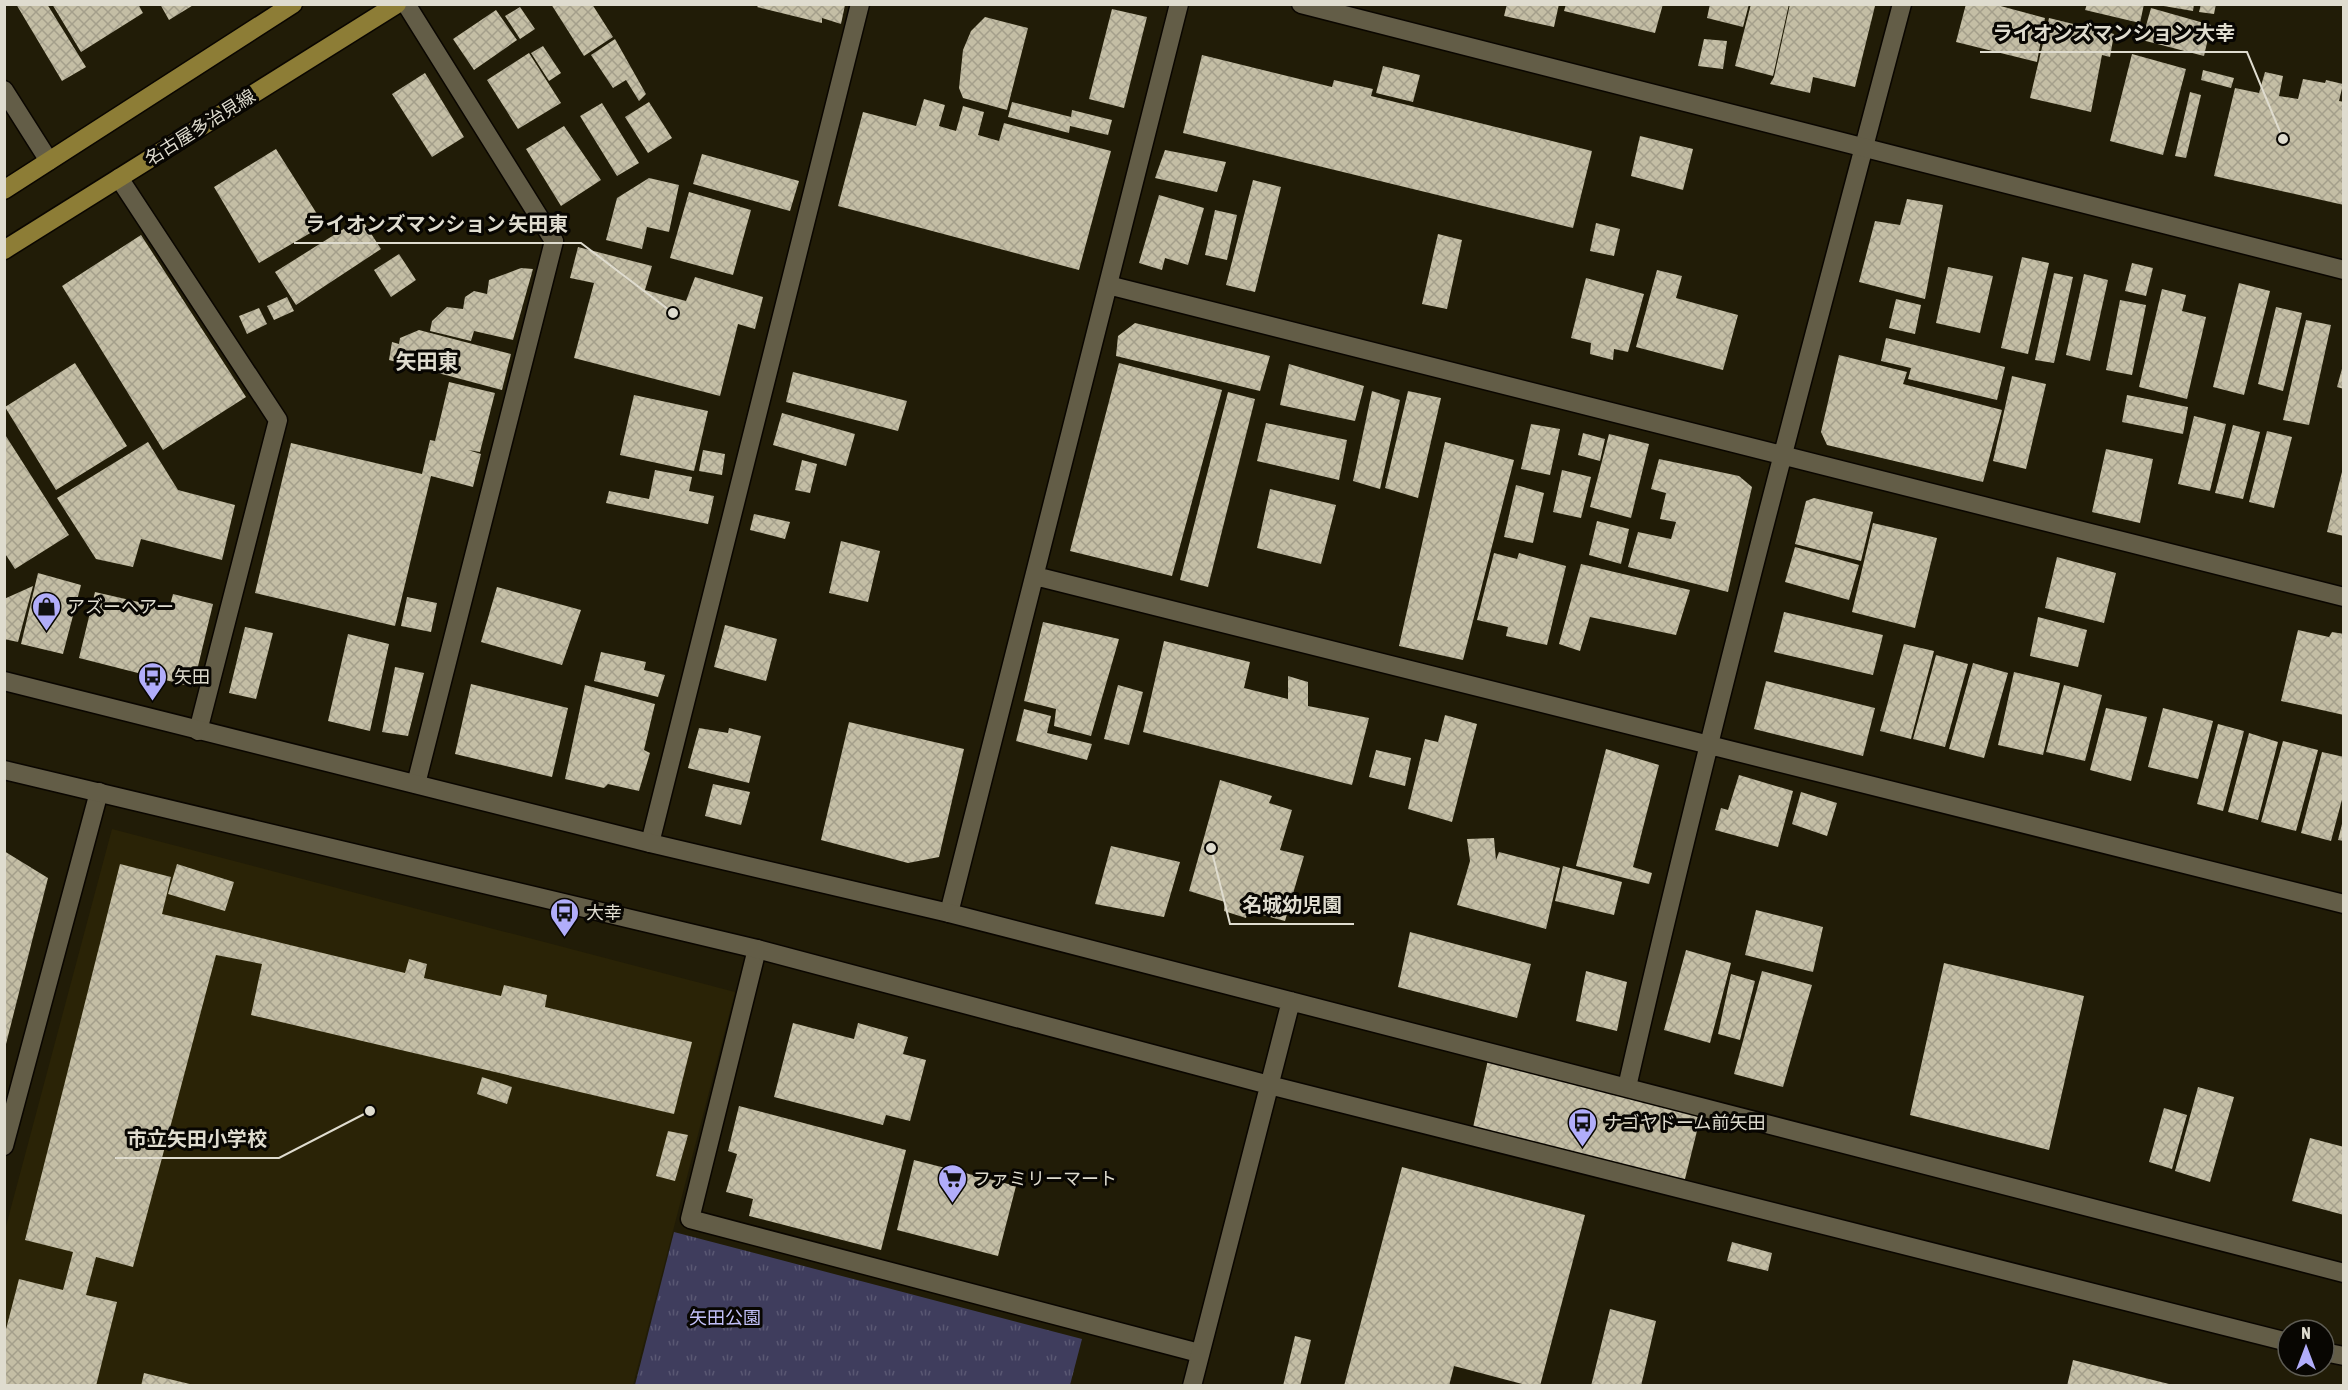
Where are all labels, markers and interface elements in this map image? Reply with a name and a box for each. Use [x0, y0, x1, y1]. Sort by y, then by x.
callout: ライオンズマンション 大幸 [1980, 14, 2247, 52]
text: ライオンズマンション 大幸 [1993, 21, 2235, 44]
street label: 名古屋多治見線 [141, 85, 259, 169]
callout: ライオンズマンション 矢田東 [294, 205, 581, 243]
text: ライオンズマンション 矢田東 [306, 212, 568, 235]
district label: 矢田東 [396, 349, 459, 373]
shop icon: アズーヘアー [30, 590, 62, 632]
place label: アズーヘアー [67, 596, 174, 617]
bus stop icon: 矢田 [137, 660, 169, 702]
place label: 矢田 [174, 666, 210, 687]
callout: 名城幼児園 [1230, 886, 1354, 924]
text: 名城幼児園 [1242, 893, 1342, 916]
bus stop icon: 大幸 [549, 896, 581, 938]
place label: 大幸 [586, 902, 622, 923]
bus stop icon: ナゴヤドーム前矢田 [1567, 1106, 1599, 1148]
place label: ナゴヤドーム前矢田 [1604, 1112, 1765, 1133]
callout: 市立矢田小学校 [115, 1120, 279, 1158]
text: 市立矢田小学校 [127, 1127, 267, 1150]
supermarket icon: ファミリーマート [936, 1162, 968, 1204]
place label: ファミリーマート [973, 1168, 1117, 1189]
park label: 矢田公園 [689, 1307, 761, 1328]
north arrow [2276, 1318, 2336, 1378]
text: N [2301, 1324, 2311, 1342]

